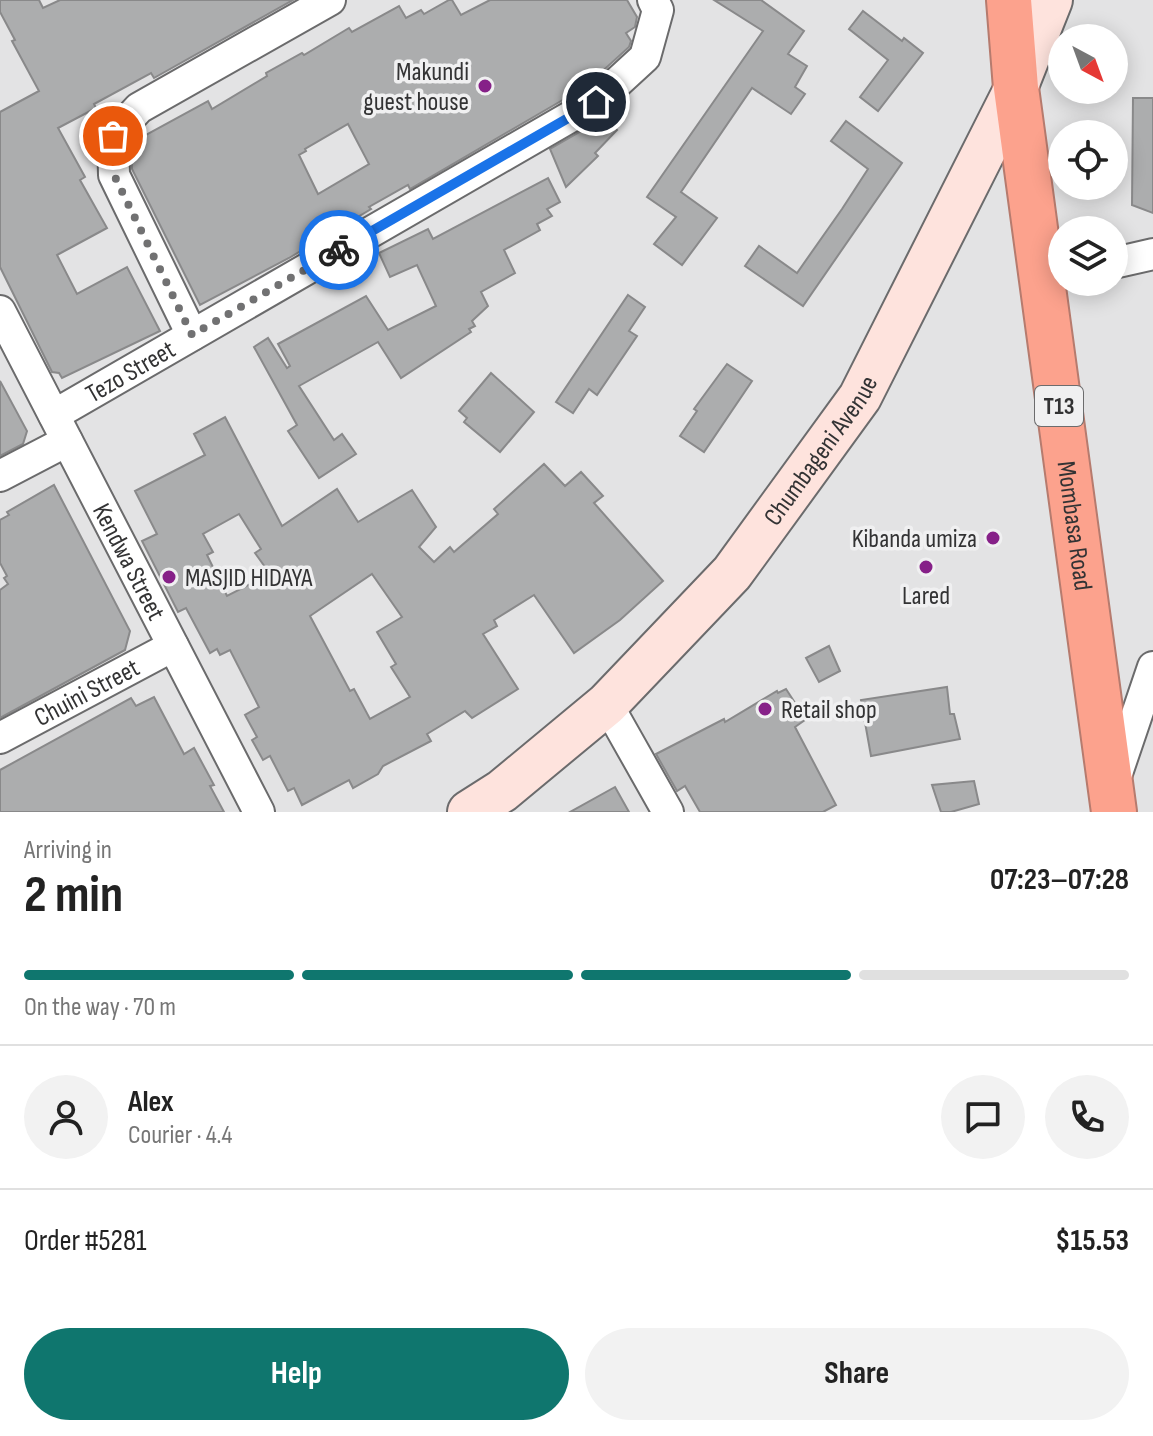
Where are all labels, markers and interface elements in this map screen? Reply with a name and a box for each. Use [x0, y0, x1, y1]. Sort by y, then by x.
north arrow [1048, 24, 1128, 104]
map controls [1048, 24, 1128, 296]
place label: Makundi guest house [363, 57, 469, 118]
pin [562, 68, 630, 136]
marker: Makundi guest house [476, 77, 494, 95]
icon: home [574, 80, 618, 124]
pin [79, 102, 147, 170]
icon: bag [91, 114, 135, 158]
button: locate [1048, 120, 1128, 200]
courier [299, 210, 379, 290]
button: layers [1048, 216, 1128, 296]
icon: bike [317, 228, 361, 272]
street label: Tezo Street [81, 334, 181, 410]
street label: Chumbageni Avenue [758, 371, 885, 532]
road number: T13 [1035, 386, 1083, 426]
street label: Mombasa Road [1050, 459, 1098, 593]
street label: Kendwa Street [85, 499, 171, 626]
place label: Kibanda umiza [852, 524, 977, 555]
marker: Kibanda umiza [984, 529, 1002, 547]
marker: Lared [917, 558, 935, 576]
place label: MASJID HIDAYA [185, 563, 313, 594]
marker: MASJID HIDAYA [160, 568, 178, 586]
place label: Lared [902, 581, 950, 612]
street label: Chuini Street [29, 653, 145, 734]
place label: Retail shop [781, 695, 877, 726]
marker: Retail shop [756, 700, 774, 718]
text: Arriving in [24, 835, 112, 866]
text: 07:23–07:28 [990, 862, 1129, 898]
text: 2 min [24, 864, 123, 927]
text: On the way · 70 m [24, 992, 176, 1023]
button: person [24, 1075, 108, 1159]
button: chat [941, 1075, 1025, 1159]
button: phone [1045, 1075, 1129, 1159]
text: Alex [128, 1084, 174, 1120]
text: Courier · 4.4 [128, 1120, 232, 1151]
text: Order #5281 [24, 1223, 147, 1259]
text: $15.53 [1055, 1223, 1129, 1259]
button: Help [24, 1328, 569, 1420]
button: Share [585, 1328, 1129, 1420]

